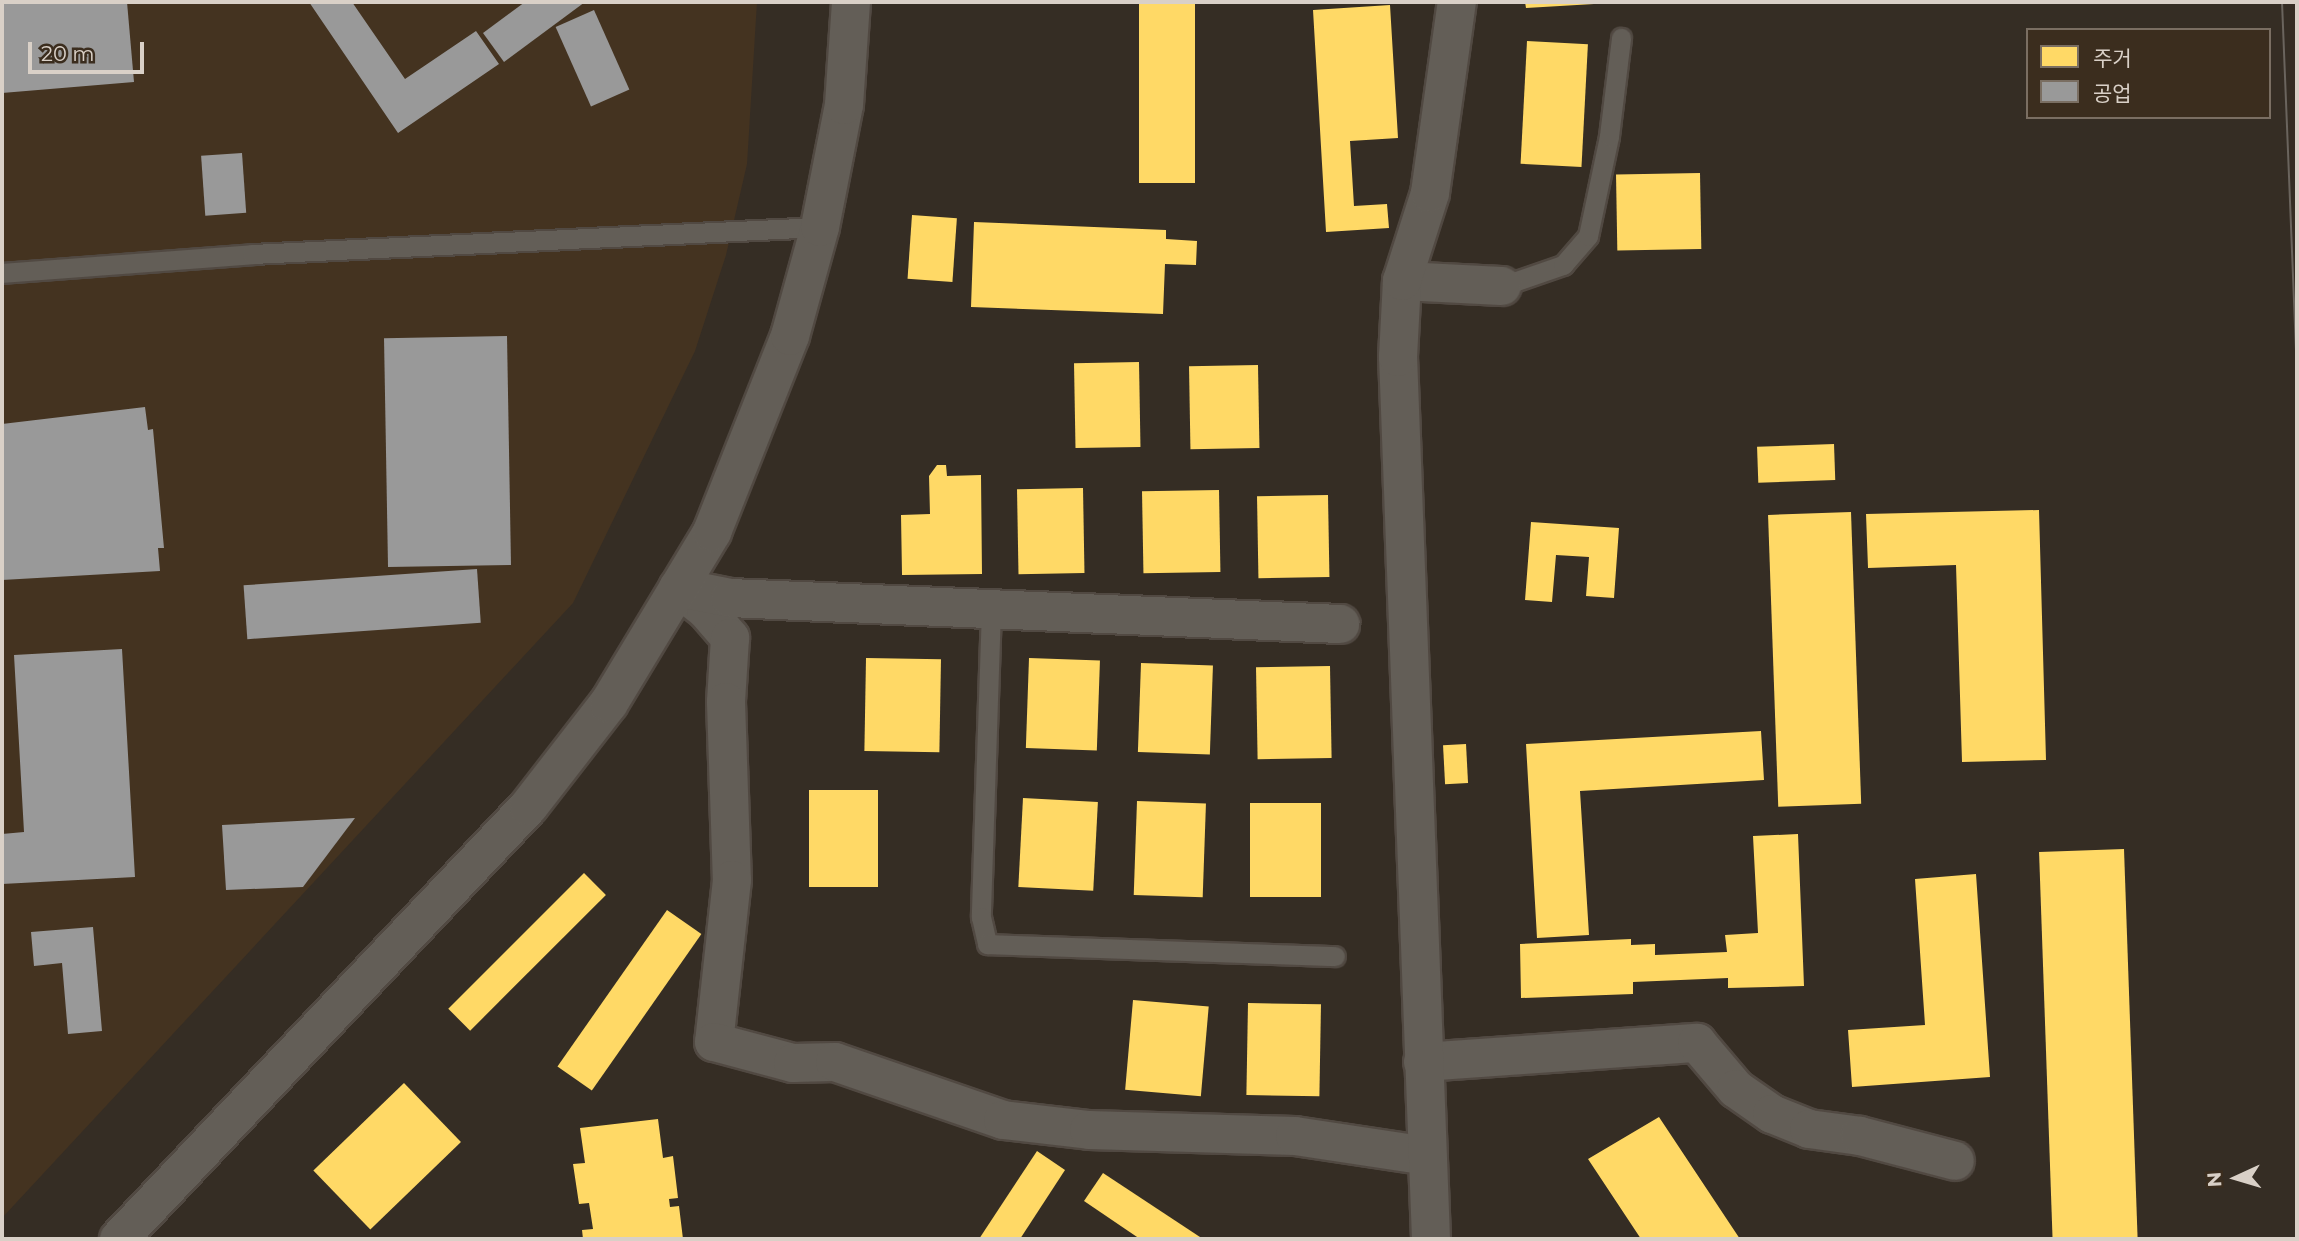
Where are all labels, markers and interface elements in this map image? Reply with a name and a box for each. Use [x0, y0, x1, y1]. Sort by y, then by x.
scale bar [32, 28, 147, 72]
legend [2026, 28, 2271, 119]
text: 20 m [41, 41, 95, 66]
text: 주거 [2093, 46, 2132, 71]
text: 공업 [2093, 81, 2132, 106]
north arrow [2201, 1143, 2271, 1213]
text: N [2203, 1171, 2227, 1188]

